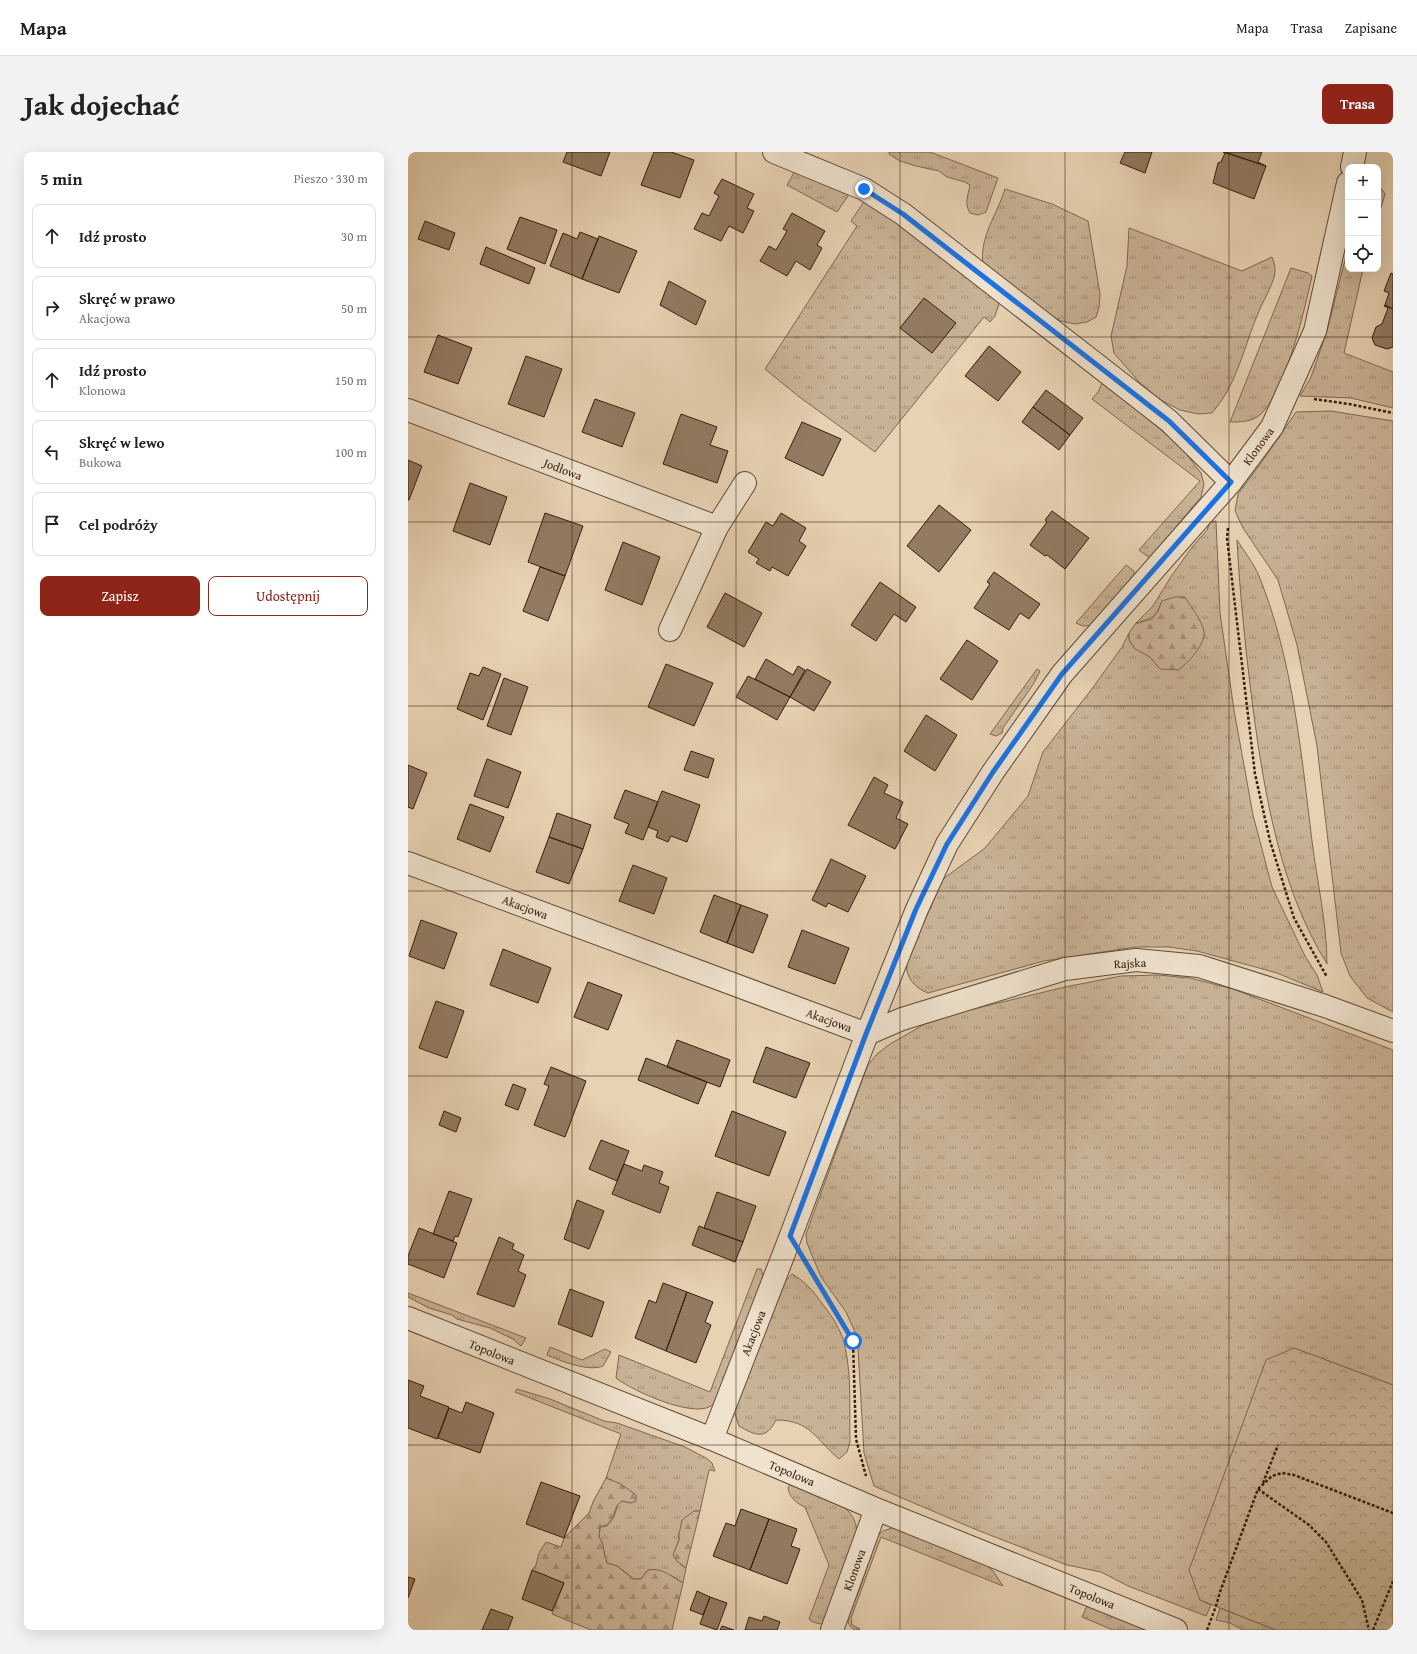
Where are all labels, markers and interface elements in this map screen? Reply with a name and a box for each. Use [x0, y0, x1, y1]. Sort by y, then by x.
text: Mapa [20, 14, 67, 42]
text: Mapa [1236, 18, 1269, 38]
text: Trasa [1291, 18, 1323, 38]
text: Zapisane [1345, 18, 1397, 38]
text: Jak dojechać [24, 84, 179, 125]
button: Trasa [1322, 84, 1393, 124]
map controls [1345, 164, 1381, 272]
button: + [1345, 164, 1381, 200]
text: 5 min [40, 166, 82, 191]
text: Pieszo · 330 m [294, 169, 368, 188]
route end [855, 180, 873, 198]
button: − [1345, 200, 1381, 236]
icon: ahead [41, 225, 63, 247]
text: Idź prosto [79, 226, 146, 247]
text: 30 m [341, 227, 367, 246]
button: locate [1345, 236, 1381, 272]
text: Skręć w prawo [79, 288, 175, 309]
icon: right [41, 297, 63, 319]
text: 50 m [341, 299, 367, 318]
text: Akacjowa [79, 309, 131, 328]
text: Idź prosto [79, 360, 146, 381]
icon: ahead [41, 369, 63, 391]
text: 150 m [335, 371, 367, 390]
text: Klonowa [79, 381, 126, 400]
street label: Klonowa [1238, 423, 1278, 469]
text: Skręć w lewo [79, 432, 165, 453]
icon: left [41, 441, 63, 463]
text: 100 m [335, 443, 367, 462]
text: Bukowa [79, 453, 121, 472]
street label: Jodłowa [540, 453, 585, 484]
icon: arrive [41, 513, 63, 535]
text: Cel podróży [79, 514, 158, 535]
button: Zapisz [40, 576, 200, 616]
button: Udostępnij [208, 576, 368, 616]
street label: Akacjowa [500, 891, 551, 923]
street label: Rajska [1113, 954, 1147, 972]
street label: Akacjowa [804, 1004, 855, 1036]
street label: Akacjowa [737, 1307, 770, 1358]
route start [844, 1332, 862, 1350]
street label: Topolowa [466, 1335, 518, 1369]
street label: Topolowa [766, 1456, 818, 1490]
street label: Klonowa [839, 1546, 869, 1593]
street label: Topolowa [1066, 1579, 1118, 1613]

